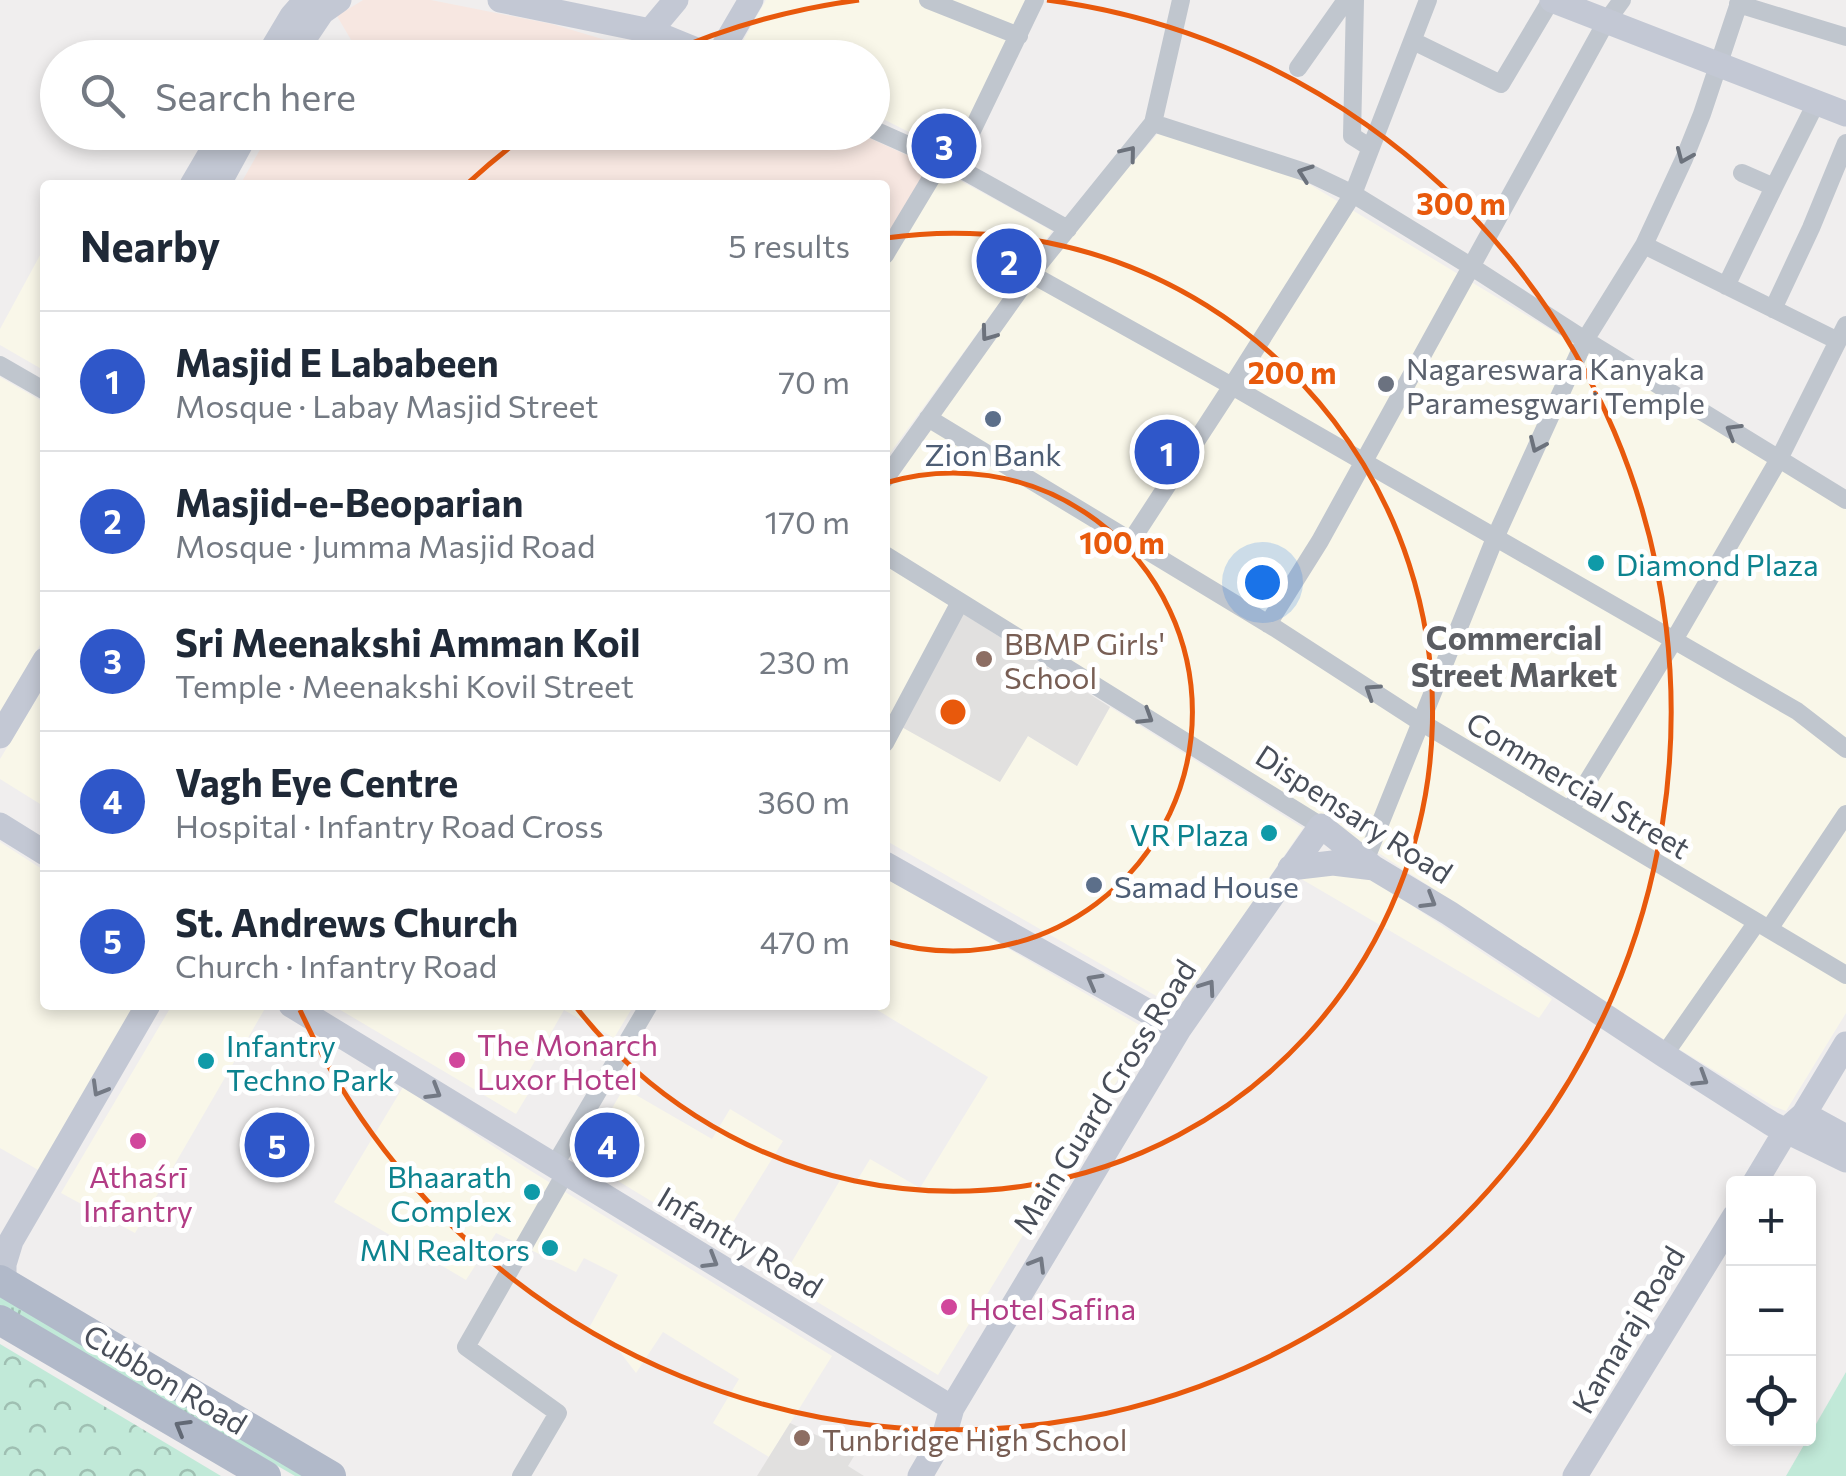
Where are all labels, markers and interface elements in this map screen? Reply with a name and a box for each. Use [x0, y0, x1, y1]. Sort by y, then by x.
search box [40, 40, 890, 150]
icon: search [75, 68, 130, 123]
text: Search here [155, 72, 356, 119]
pin: 3 [912, 108, 976, 184]
one-way arrow [1117, 146, 1135, 164]
one-way arrow [1676, 146, 1696, 164]
one-way arrow [1298, 164, 1315, 185]
text: 300 m [1416, 184, 1506, 221]
text: Nearby [80, 219, 220, 271]
pin: 2 [976, 224, 1042, 298]
text: 5 results [728, 225, 850, 265]
one-way arrow [982, 323, 1000, 341]
text: Masjid E Lababeen [175, 338, 499, 385]
place label: Nagareswara Kanyaka Paramesgwari Temple [1406, 349, 1705, 420]
text: 200 m [1248, 353, 1336, 390]
text: 1 [105, 361, 120, 401]
text: 70 m [778, 361, 850, 401]
marker: Nagareswara Kanyaka Paramesgwari Temple [1375, 373, 1397, 395]
text: Mosque · Labay Masjid Street [175, 385, 598, 425]
marker: Zion Bank [982, 408, 1004, 430]
pin: 1 [1134, 414, 1200, 490]
one-way arrow [1726, 424, 1744, 443]
place label: Zion Bank [924, 435, 1062, 472]
one-way arrow [1530, 435, 1550, 453]
text: Masjid-e-Beoparian [175, 478, 523, 525]
text: 2 [103, 501, 122, 541]
text: 170 m [765, 501, 850, 541]
text: 100 m [1079, 523, 1165, 560]
text: Mosque · Jumma Masjid Road [175, 525, 595, 565]
place label: Diamond Plaza [1616, 545, 1819, 582]
marker: Diamond Plaza [1585, 552, 1607, 574]
your location [1237, 557, 1288, 608]
district label: Commercial Street Market [1411, 617, 1617, 694]
text: Sri Meenakshi Amman Koil [175, 618, 641, 665]
place label: BBMP Girls' School [1004, 624, 1165, 695]
text: 3 [103, 641, 122, 681]
text: 230 m [759, 641, 850, 681]
marker: BBMP Girls' School [973, 648, 995, 670]
text: Temple · Meenakshi Kovil Street [175, 665, 634, 705]
one-way arrow [1365, 684, 1383, 703]
centre of rings [935, 694, 971, 730]
street label: Commercial Street [1460, 703, 1698, 865]
one-way arrow [1135, 705, 1153, 724]
street label: Dispensary Road [1250, 736, 1460, 890]
text: Vagh Eye Centre [175, 758, 458, 805]
text: 4 [103, 781, 122, 821]
text: 360 m [757, 781, 850, 821]
text: Hospital · Infantry Road Cross [175, 805, 603, 845]
place label: VR Plaza [1130, 815, 1249, 852]
marker: VR Plaza [1258, 822, 1280, 844]
place label: Samad House [1114, 867, 1299, 904]
marker: Samad House [1083, 874, 1105, 896]
one-way arrow [1418, 889, 1436, 908]
text: St. Andrews Church [175, 898, 518, 945]
text: 5 [103, 921, 122, 961]
text: 470 m [760, 921, 850, 961]
text: Church · Infantry Road [175, 945, 497, 985]
street label: Main Guard Cross Road [1003, 952, 1203, 1240]
one-way arrow [1087, 974, 1105, 994]
one-way arrow [1196, 980, 1214, 999]
place label: The Monarch Luxor Hotel [477, 1025, 658, 1096]
place label: Infantry Techno Park [226, 1026, 394, 1097]
marker: The Monarch Luxor Hotel [446, 1049, 468, 1071]
marker: Infantry Techno Park [195, 1050, 217, 1072]
one-way arrow [1690, 1067, 1708, 1086]
one-way arrow [92, 1078, 111, 1096]
one-way arrow [423, 1080, 441, 1099]
pin: 5 [244, 1108, 310, 1182]
pin: 4 [574, 1108, 640, 1182]
marker: Athaśrī Infantry [127, 1130, 149, 1152]
place label: Athaśrī Infantry [83, 1157, 193, 1228]
place label: Bhaarath Complex [387, 1157, 512, 1228]
map controls [1726, 1176, 1816, 1446]
button: + [1726, 1176, 1816, 1266]
street label: Infantry Road [652, 1177, 830, 1305]
marker: Bhaarath Complex [521, 1181, 543, 1203]
place label: MN Realtors [360, 1230, 530, 1267]
marker: MN Realtors [539, 1237, 561, 1259]
street label: Kamaraj Road [1563, 1239, 1691, 1419]
one-way arrow [700, 1249, 718, 1268]
one-way arrow [1026, 1257, 1045, 1275]
button: − [1726, 1266, 1816, 1356]
place label: Hotel Safina [969, 1289, 1136, 1326]
marker: Hotel Safina [938, 1296, 960, 1318]
street label: Cubbon Road [78, 1315, 254, 1441]
button: locate [1726, 1356, 1816, 1446]
one-way arrow [175, 1420, 193, 1439]
place label: Tunbridge High School [822, 1420, 1127, 1457]
marker: Tunbridge High School [791, 1427, 813, 1449]

